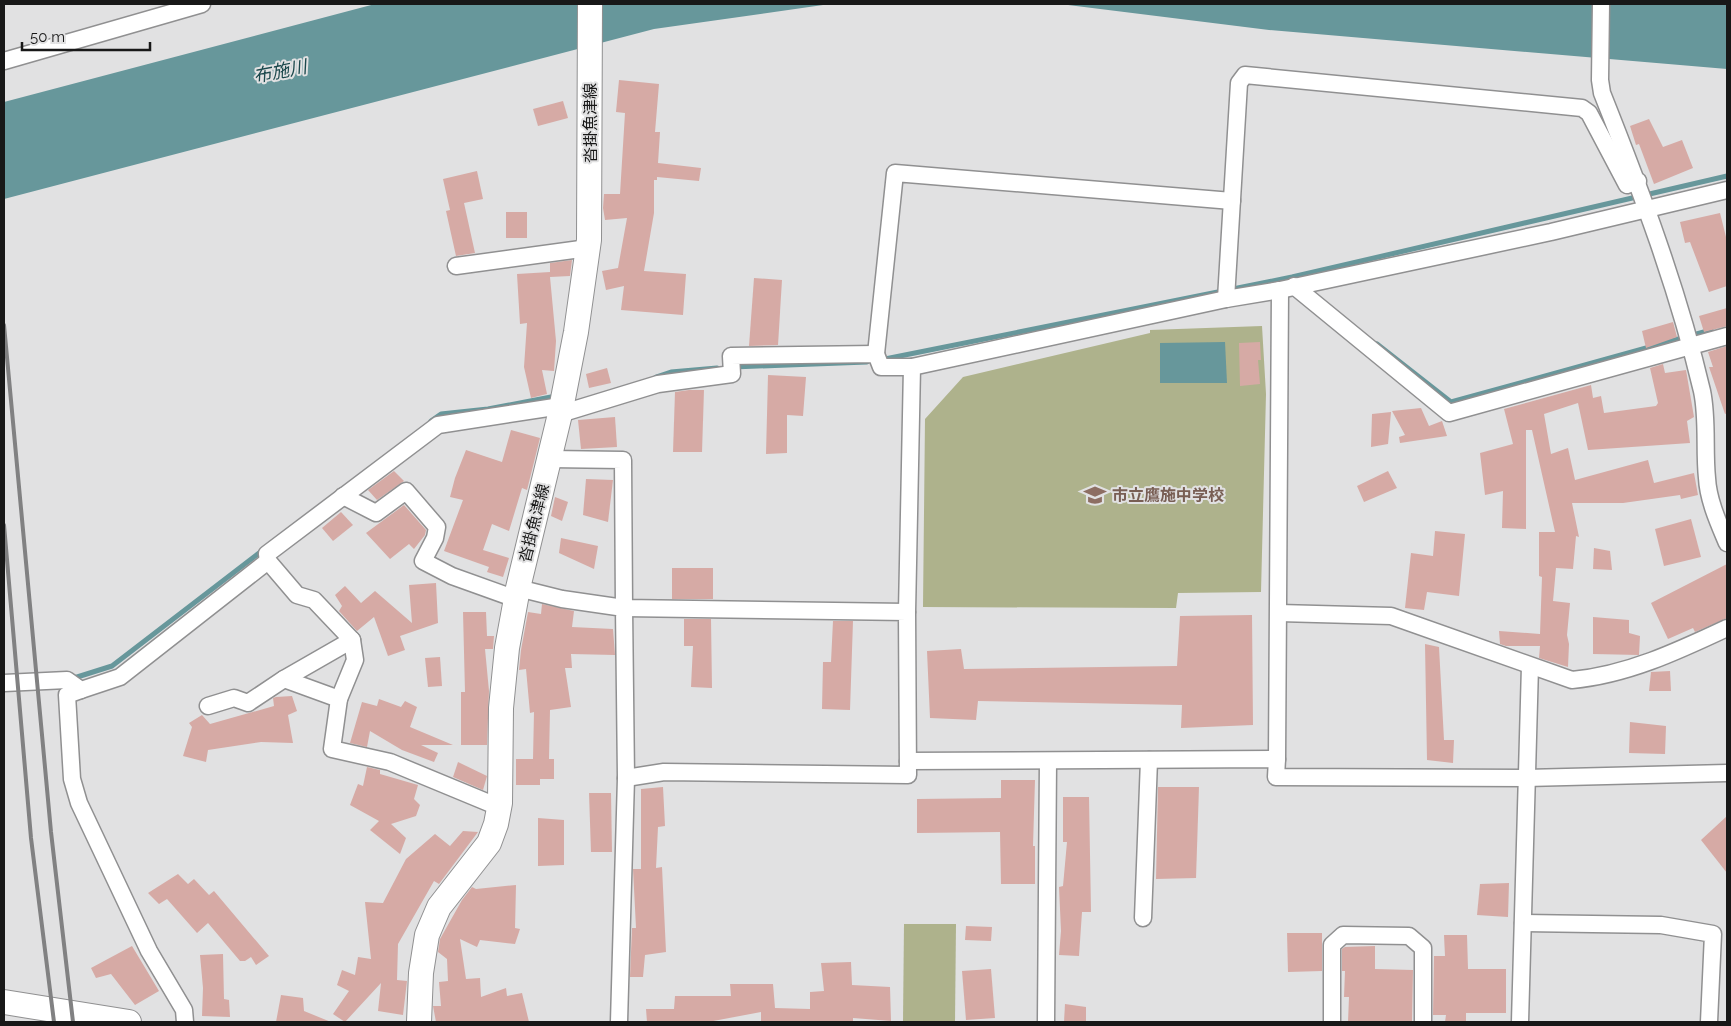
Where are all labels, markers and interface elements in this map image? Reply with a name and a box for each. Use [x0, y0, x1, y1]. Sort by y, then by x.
scale bar [22, 20, 150, 52]
text: 50 m [30, 28, 65, 46]
water label: 布施川 [251, 55, 310, 86]
street label: 沓掛魚津線 [581, 83, 600, 163]
street label: 沓掛魚津線 [515, 482, 553, 564]
school or university icon: 市立鷹施中学校 [1082, 482, 1108, 508]
place label: 市立鷹施中学校 [1112, 486, 1224, 505]

